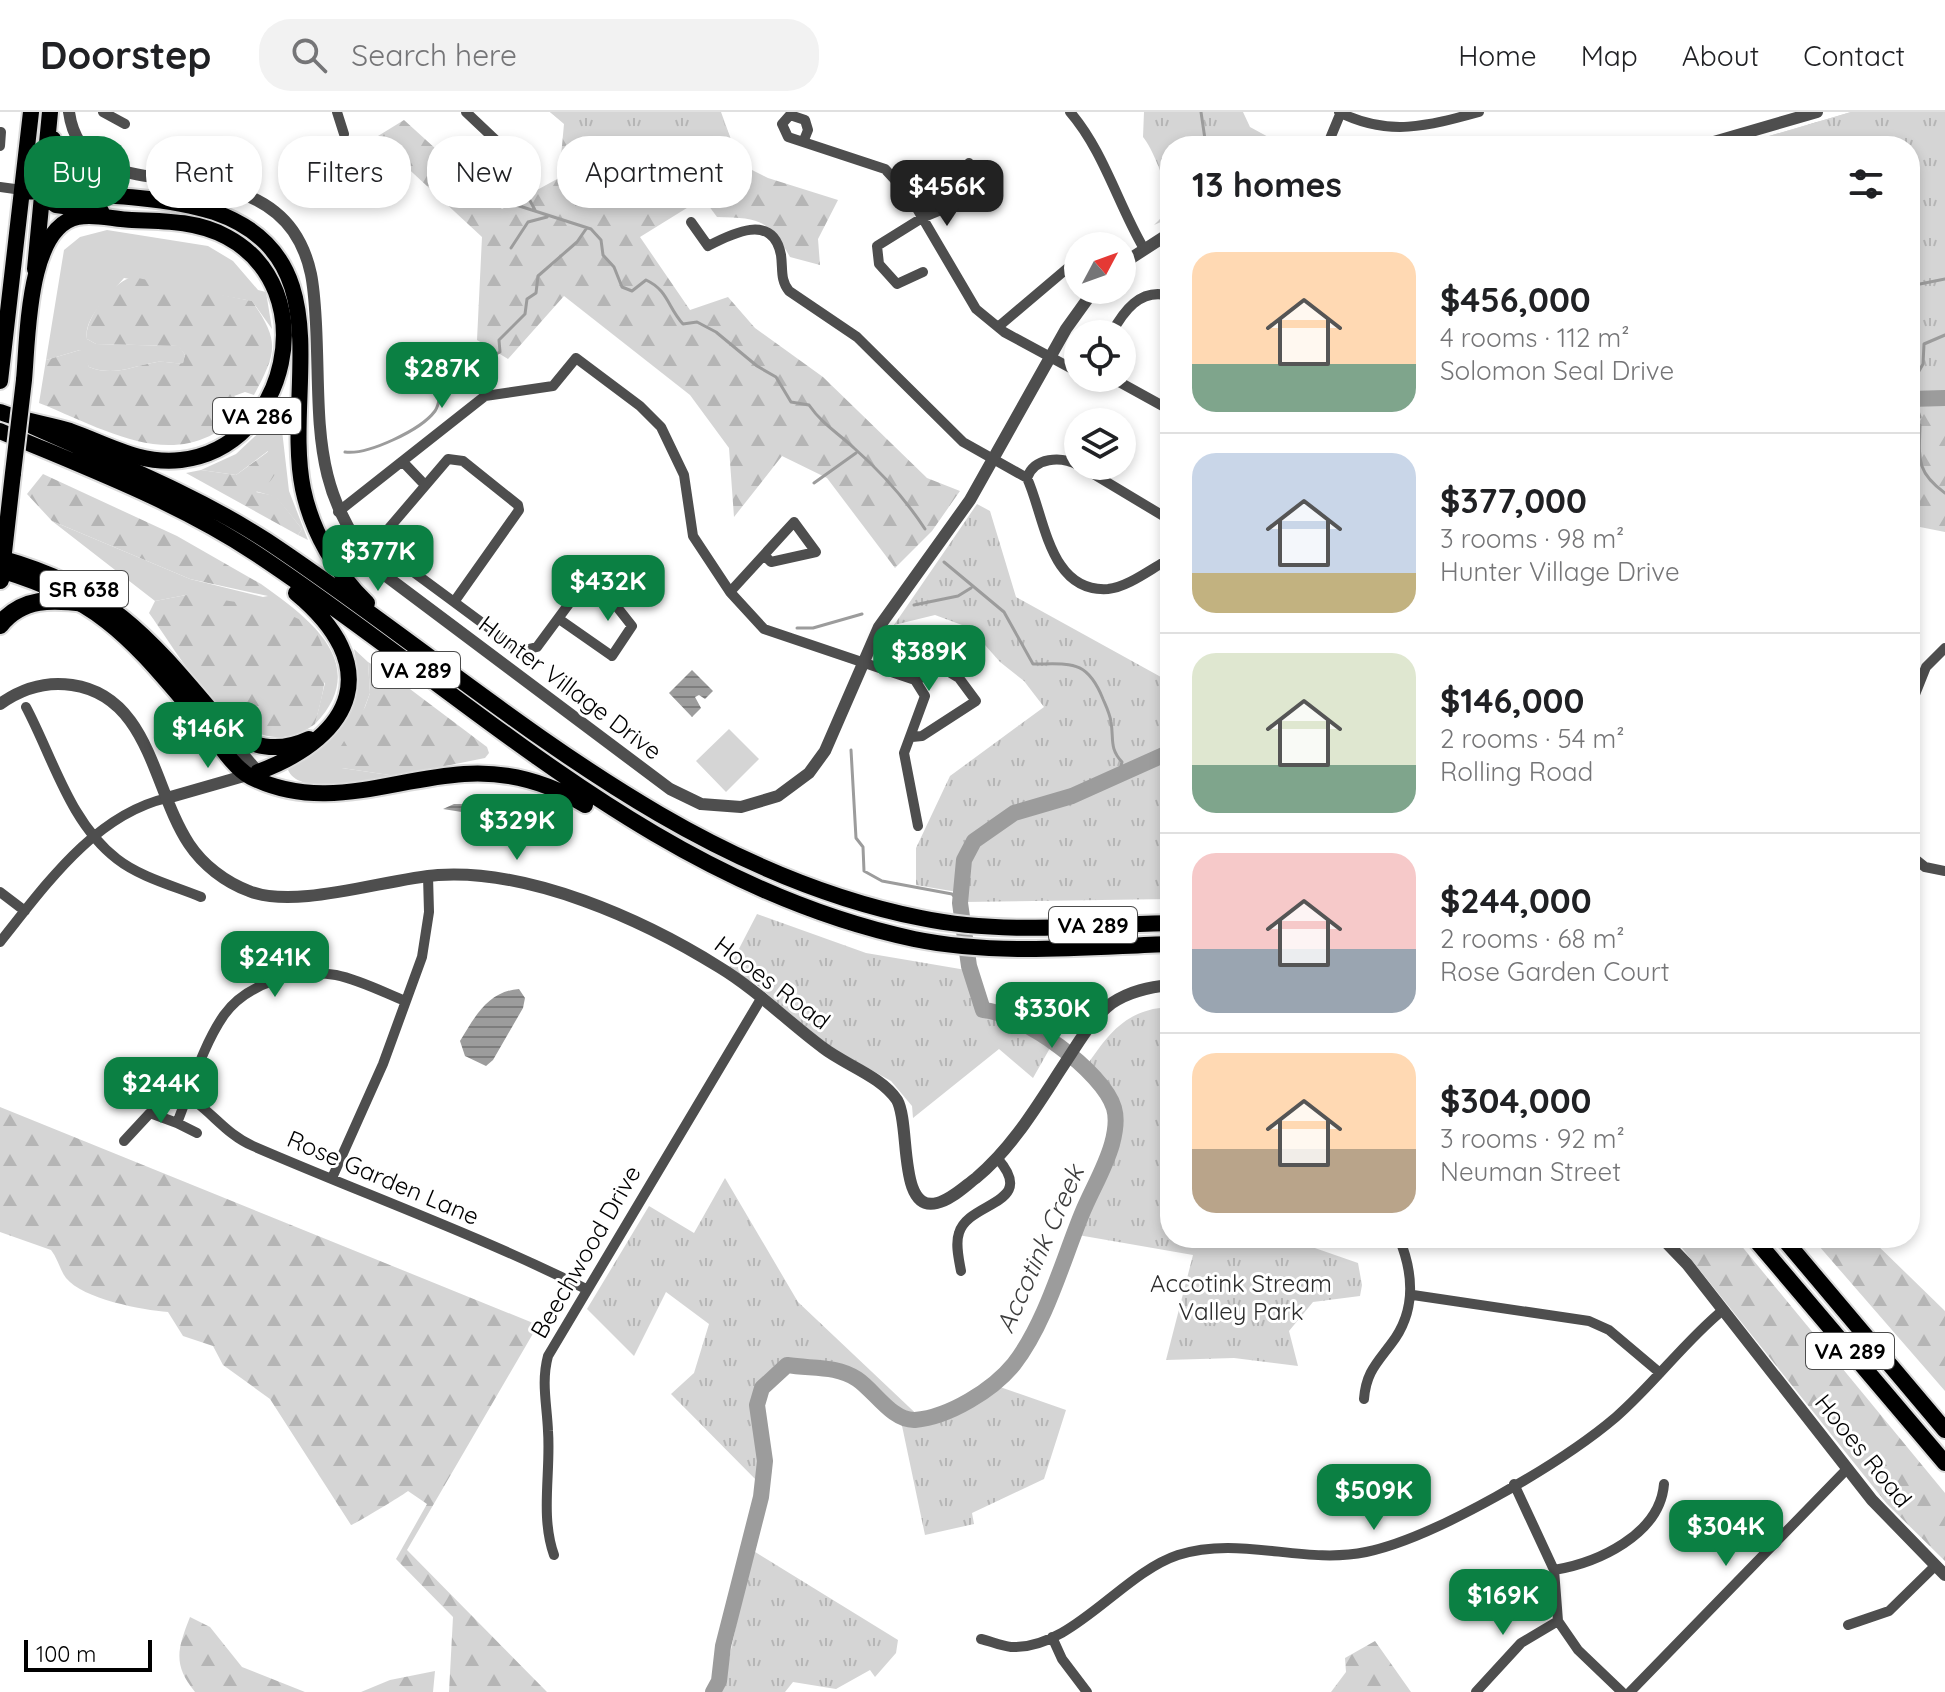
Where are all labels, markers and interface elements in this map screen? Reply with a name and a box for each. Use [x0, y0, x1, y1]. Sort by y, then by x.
search box [259, 19, 819, 91]
text: Doorstep [40, 31, 211, 79]
icon: search [287, 33, 331, 77]
text: Search here [351, 36, 517, 74]
text: Home [1458, 38, 1537, 73]
text: Map [1581, 38, 1638, 73]
text: About [1682, 38, 1759, 73]
text: Contact [1803, 38, 1905, 73]
chip: Buy [24, 136, 130, 208]
chip: Rent [146, 136, 262, 208]
chip: Filters [278, 136, 411, 208]
chip: New [427, 136, 541, 208]
chip: Apartment [557, 136, 752, 208]
pin: $456K [891, 160, 1003, 228]
icon: filters [1844, 162, 1888, 206]
text: 13 homes [1192, 163, 1342, 206]
text: $456K [908, 169, 986, 202]
north arrow [1064, 232, 1136, 304]
map controls [1064, 232, 1136, 480]
text: $456,000 [1440, 278, 1591, 321]
icon: home [1256, 284, 1352, 380]
button: locate [1064, 320, 1136, 392]
text: 4 rooms · 112 m² [1440, 321, 1630, 354]
pin: $287K [386, 342, 498, 410]
text: $287K [404, 351, 480, 384]
text: Solomon Seal Drive [1440, 354, 1674, 387]
road number: VA 286 [213, 398, 301, 434]
button: layers [1064, 408, 1136, 480]
text: $377,000 [1440, 479, 1587, 522]
icon: home [1256, 485, 1352, 581]
text: 3 rooms · 98 m² [1440, 522, 1624, 555]
pin: $377K [322, 525, 434, 593]
text: $377K [340, 534, 416, 567]
pin: $432K [552, 555, 664, 623]
text: Hunter Village Drive [1440, 555, 1680, 588]
text: $432K [570, 564, 646, 597]
road number: SR 638 [40, 571, 128, 607]
street label: Hunter Village Drive [473, 609, 668, 766]
pin: $389K [873, 625, 985, 693]
text: $389K [891, 634, 967, 667]
road number: VA 289 [372, 652, 460, 688]
text: $146,000 [1440, 679, 1584, 722]
icon: home [1256, 685, 1352, 781]
pin: $146K [152, 702, 264, 770]
text: $146K [172, 711, 244, 744]
text: 2 rooms · 54 m² [1440, 722, 1624, 755]
text: Rolling Road [1440, 755, 1593, 788]
pin: $329K [461, 794, 573, 862]
text: $329K [479, 803, 555, 836]
text: $244,000 [1440, 879, 1592, 922]
icon: home [1256, 885, 1352, 981]
road number: VA 289 [1049, 907, 1137, 943]
text: 2 rooms · 68 m² [1440, 922, 1625, 955]
street label: Hooes Road [709, 929, 836, 1035]
pin: $241K [219, 931, 331, 999]
text: $241K [239, 940, 311, 973]
text: Rose Garden Court [1440, 955, 1669, 988]
pin: $330K [996, 982, 1108, 1050]
text: $330K [1014, 991, 1090, 1024]
pin: $244K [105, 1057, 217, 1125]
text: $244K [122, 1066, 200, 1099]
text: $304,000 [1440, 1079, 1591, 1122]
icon: home [1256, 1085, 1352, 1181]
text: 3 rooms · 92 m² [1440, 1122, 1625, 1155]
street label: Rose Garden Lane [283, 1123, 484, 1231]
text: Neuman Street [1440, 1155, 1621, 1188]
water label: Accotink Creek [988, 1158, 1092, 1338]
street label: Beechwood Drive [523, 1160, 647, 1343]
park label: Accotink Stream Valley Park [1150, 1268, 1332, 1326]
road number: VA 289 [1806, 1333, 1894, 1369]
street label: Hooes Road [1809, 1388, 1919, 1513]
pin: $509K [1318, 1464, 1430, 1532]
text: $509K [1335, 1473, 1413, 1506]
pin: $304K [1670, 1500, 1782, 1568]
text: $304K [1687, 1509, 1765, 1542]
pin: $169K [1447, 1569, 1559, 1637]
text: $169K [1467, 1578, 1539, 1611]
scale bar [24, 1636, 152, 1672]
text: 100 m [36, 1640, 96, 1668]

